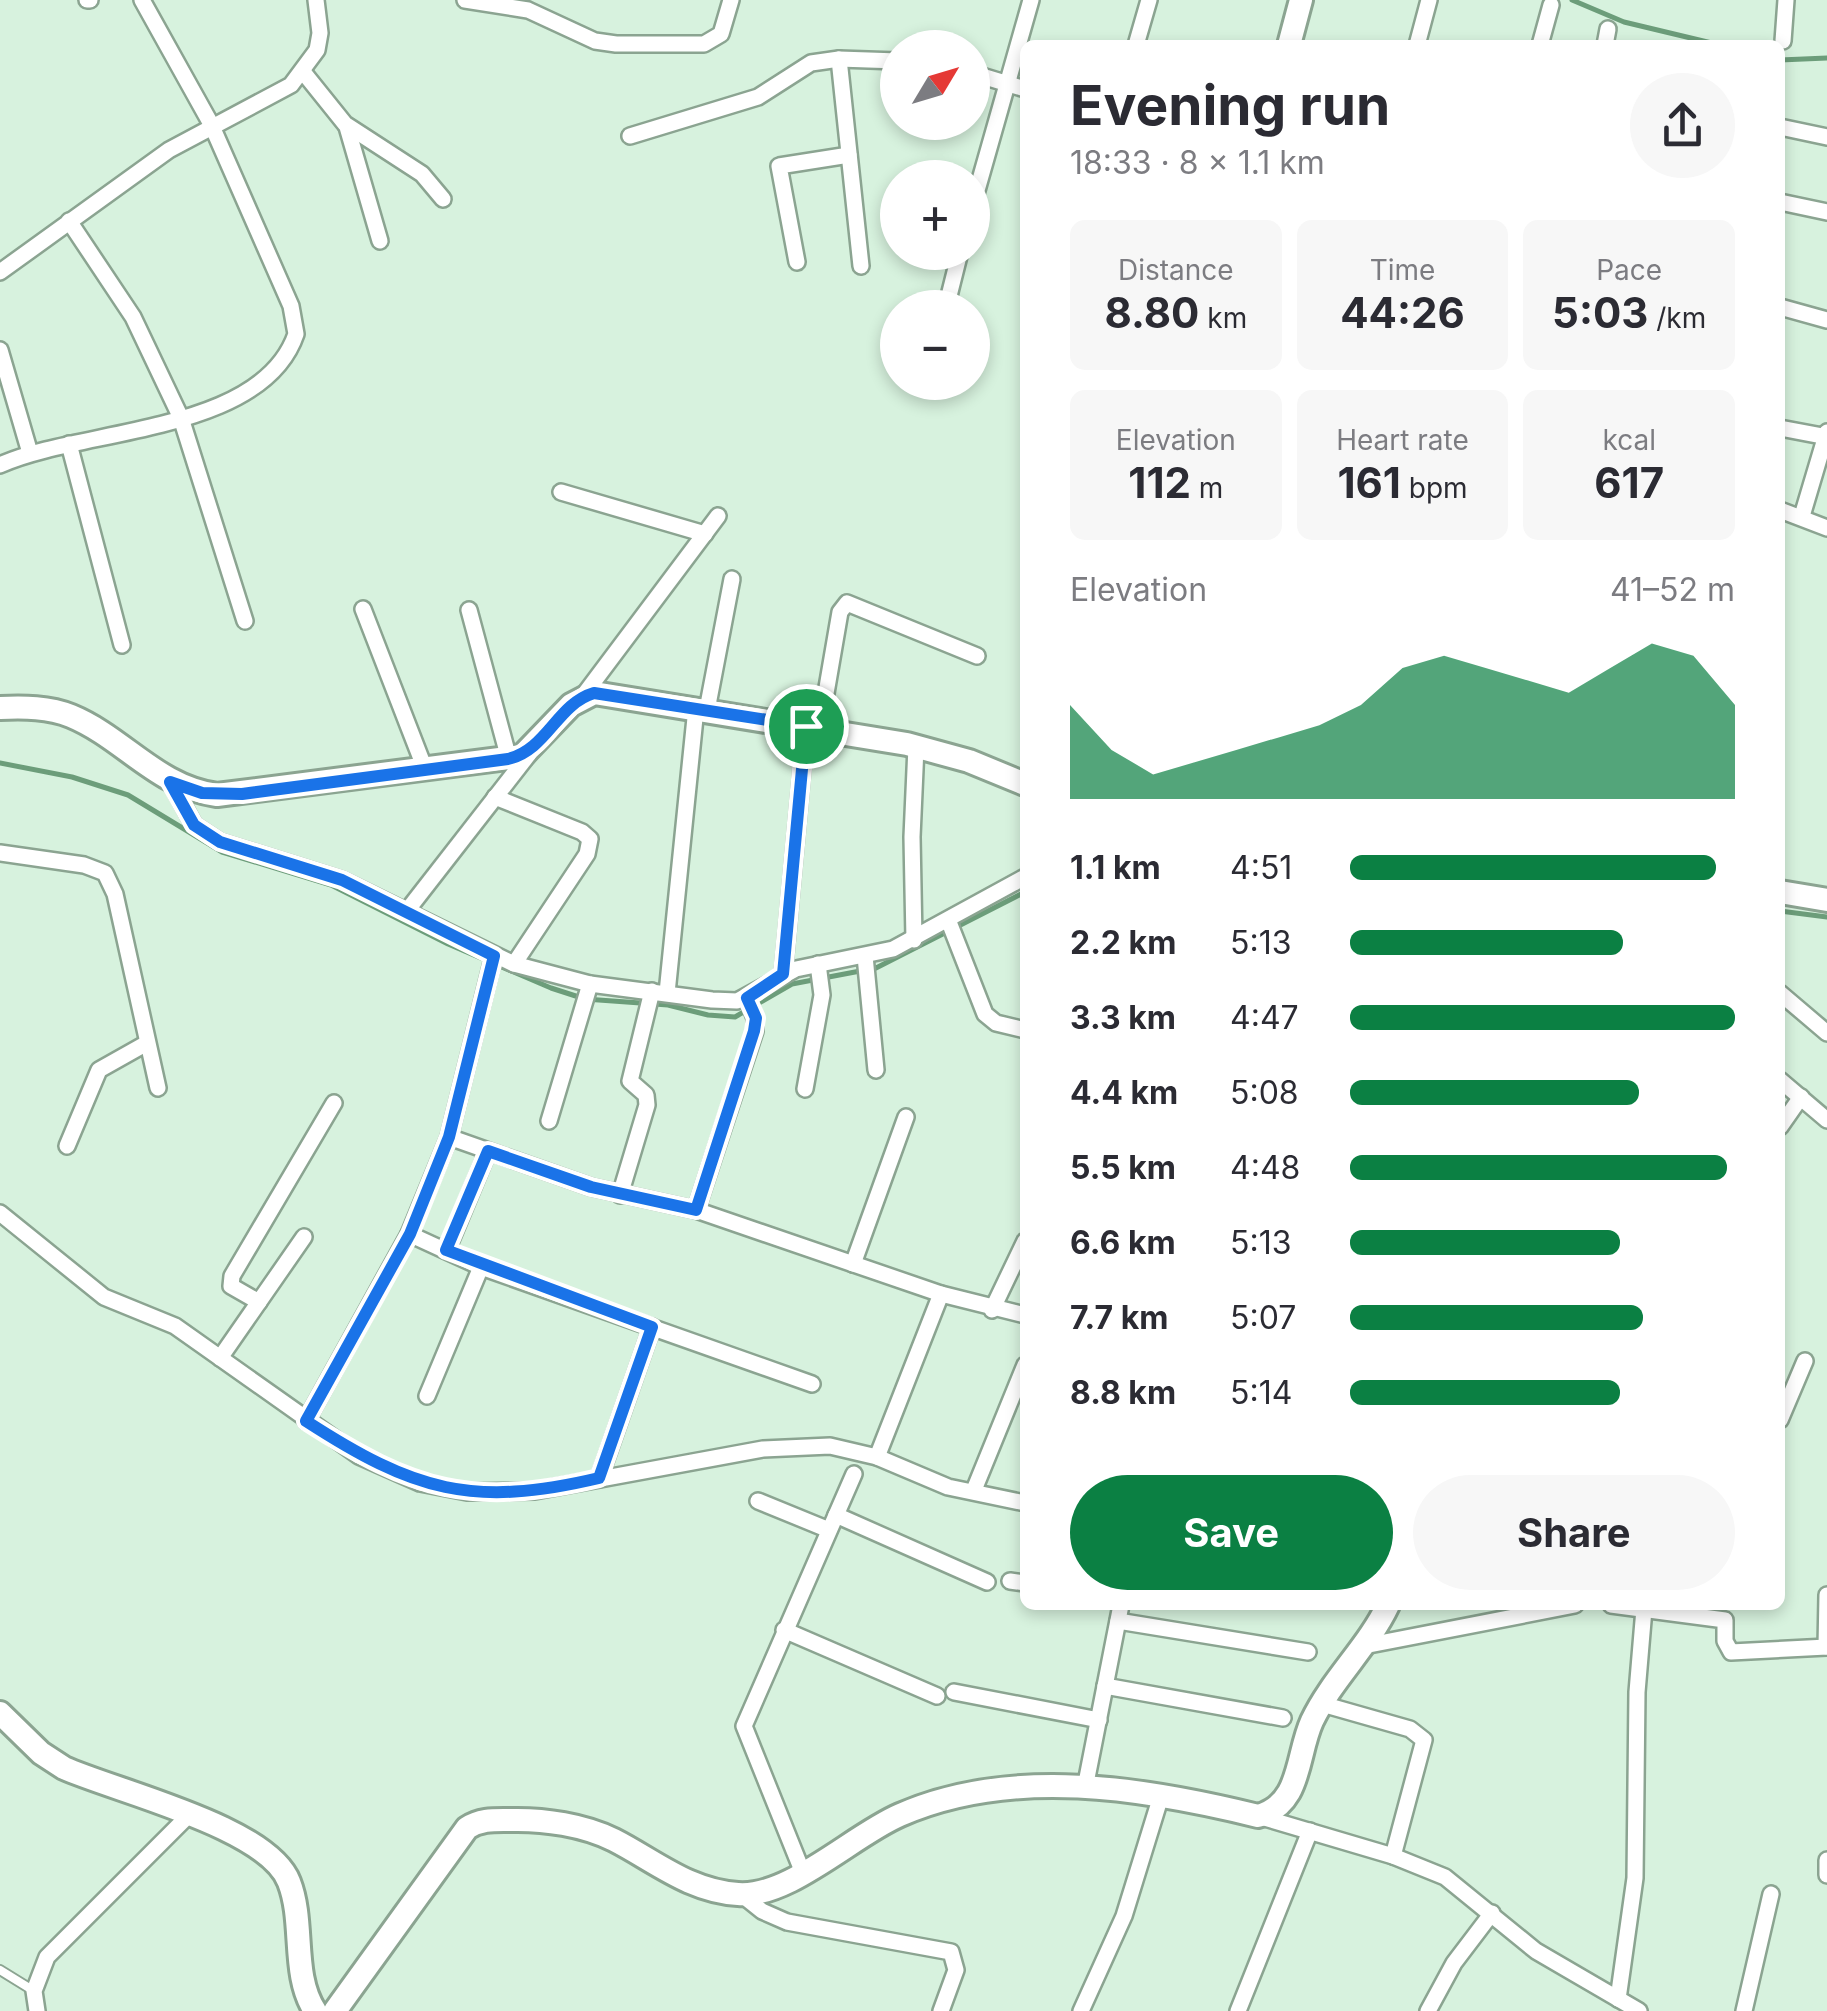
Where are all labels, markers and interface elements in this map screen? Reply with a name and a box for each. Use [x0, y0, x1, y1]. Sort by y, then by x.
north arrow [880, 30, 990, 140]
map controls [880, 30, 990, 400]
text: Evening run [1070, 72, 1390, 138]
button: share [1630, 73, 1735, 178]
text: 18:33 · 8 × 1.1 km [1070, 143, 1325, 182]
button: + [880, 160, 990, 270]
text: Distance [1118, 253, 1234, 287]
text: Time [1370, 253, 1435, 287]
text: Pace [1596, 253, 1662, 287]
text: 8.80 [1104, 287, 1199, 338]
text: 44:26 [1340, 287, 1465, 338]
text: 5:03 [1552, 287, 1648, 338]
button: − [880, 290, 990, 400]
text: km [1199, 301, 1247, 335]
text: /km [1648, 301, 1706, 335]
text: Elevation [1116, 423, 1236, 457]
text: Heart rate [1336, 423, 1469, 457]
text: kcal [1602, 423, 1656, 457]
text: 112 [1128, 457, 1191, 508]
text: 161 [1337, 457, 1401, 508]
text: 617 [1594, 457, 1664, 508]
text: m [1191, 471, 1223, 505]
text: bpm [1401, 471, 1468, 505]
text: Elevation [1070, 570, 1207, 609]
text: 41–52 m [1610, 570, 1735, 609]
pin [764, 684, 849, 769]
icon: arrive [779, 699, 834, 754]
text: 1.1 km [1070, 848, 1161, 887]
text: 4:51 [1230, 848, 1292, 887]
text: 2.2 km [1070, 923, 1176, 962]
text: 5:13 [1230, 923, 1291, 962]
text: 3.3 km [1070, 998, 1176, 1037]
text: 4:47 [1230, 998, 1299, 1037]
text: 4.4 km [1070, 1073, 1178, 1112]
text: 5:08 [1230, 1073, 1299, 1112]
text: 5.5 km [1070, 1148, 1176, 1187]
text: 4:48 [1230, 1148, 1300, 1187]
text: 6.6 km [1070, 1223, 1176, 1262]
text: 5:13 [1230, 1223, 1291, 1262]
text: 7.7 km [1070, 1298, 1168, 1337]
text: 5:07 [1230, 1298, 1296, 1337]
text: 8.8 km [1070, 1373, 1176, 1412]
text: 5:14 [1230, 1373, 1292, 1412]
button: Save [1070, 1475, 1393, 1590]
button: Share [1413, 1475, 1735, 1590]

